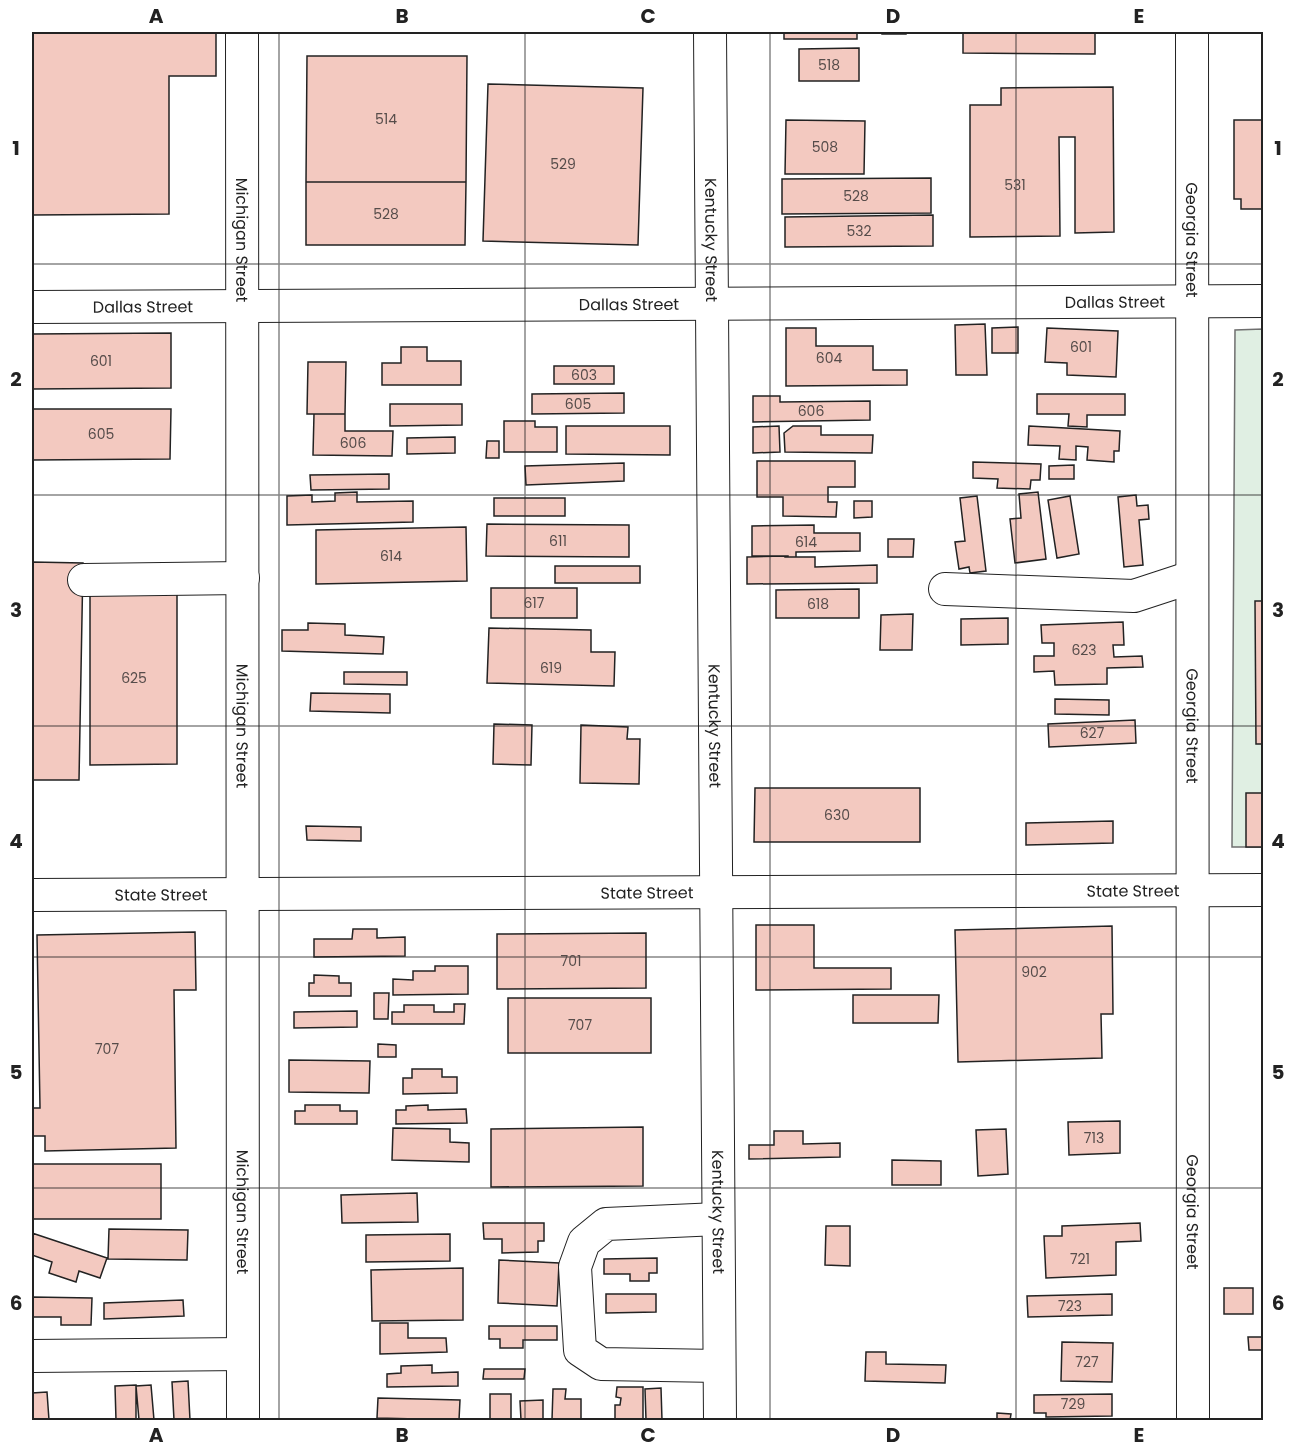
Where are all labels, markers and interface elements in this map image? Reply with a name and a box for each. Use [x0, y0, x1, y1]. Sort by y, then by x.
text: A [149, 2, 164, 30]
text: B [395, 2, 409, 30]
text: C [640, 2, 656, 30]
text: D [886, 2, 900, 30]
text: E [1134, 2, 1144, 30]
house number: 518 [818, 55, 840, 75]
house number: 514 [375, 109, 397, 129]
text: 1 [12, 134, 20, 162]
text: 1 [1274, 134, 1282, 162]
house number: 508 [812, 137, 838, 157]
house number: 529 [550, 154, 576, 174]
house number: 531 [1004, 175, 1026, 195]
street label: Michigan Street [230, 178, 253, 303]
street label: Kentucky Street [699, 178, 723, 302]
street label: Georgia Street [1180, 182, 1203, 298]
house number: 528 [843, 186, 869, 206]
house number: 528 [373, 204, 399, 224]
house number: 532 [846, 221, 872, 241]
street label: Dallas Street [1065, 290, 1165, 314]
street label: Dallas Street [579, 293, 679, 316]
street label: Dallas Street [93, 295, 193, 319]
house number: 601 [1070, 337, 1092, 357]
house number: 604 [816, 348, 842, 368]
house number: 601 [90, 351, 112, 371]
text: 2 [10, 365, 22, 393]
house number: 603 [571, 365, 597, 385]
text: 2 [1272, 365, 1284, 393]
house number: 605 [565, 394, 591, 414]
house number: 606 [798, 401, 824, 421]
house number: 605 [88, 424, 114, 444]
house number: 606 [340, 433, 366, 453]
house number: 611 [549, 531, 567, 551]
house number: 614 [795, 532, 817, 552]
house number: 614 [380, 546, 402, 566]
house number: 617 [523, 593, 545, 613]
house number: 618 [807, 594, 829, 614]
text: 3 [10, 596, 22, 624]
text: 3 [1272, 596, 1284, 624]
house number: 623 [1071, 640, 1097, 660]
house number: 619 [540, 658, 562, 678]
street label: Michigan Street [230, 664, 254, 789]
street label: Kentucky Street [703, 664, 726, 788]
house number: 625 [121, 668, 147, 688]
street label: Georgia Street [1180, 668, 1204, 784]
house number: 627 [1080, 723, 1105, 743]
house number: 630 [824, 805, 850, 825]
text: 4 [9, 827, 23, 855]
text: 4 [1271, 827, 1285, 855]
street label: State Street [1086, 879, 1180, 903]
street label: State Street [600, 881, 694, 905]
street label: State Street [114, 883, 208, 907]
house number: 701 [561, 951, 581, 971]
house number: 902 [1021, 962, 1047, 982]
house number: 707 [568, 1015, 592, 1035]
house number: 707 [95, 1039, 119, 1059]
text: 5 [10, 1058, 23, 1086]
text: 5 [1272, 1058, 1285, 1086]
house number: 713 [1084, 1128, 1104, 1148]
street label: Michigan Street [231, 1150, 254, 1275]
street label: Kentucky Street [706, 1150, 730, 1274]
street label: Georgia Street [1181, 1154, 1204, 1270]
house number: 721 [1070, 1249, 1090, 1269]
text: 6 [10, 1289, 22, 1317]
text: 6 [1272, 1289, 1284, 1317]
house number: 723 [1058, 1296, 1082, 1316]
house number: 727 [1075, 1352, 1099, 1372]
house number: 729 [1061, 1394, 1085, 1414]
text: A [149, 1421, 164, 1449]
text: B [395, 1421, 409, 1449]
text: C [640, 1421, 656, 1449]
text: D [886, 1421, 900, 1449]
text: E [1134, 1421, 1144, 1449]

